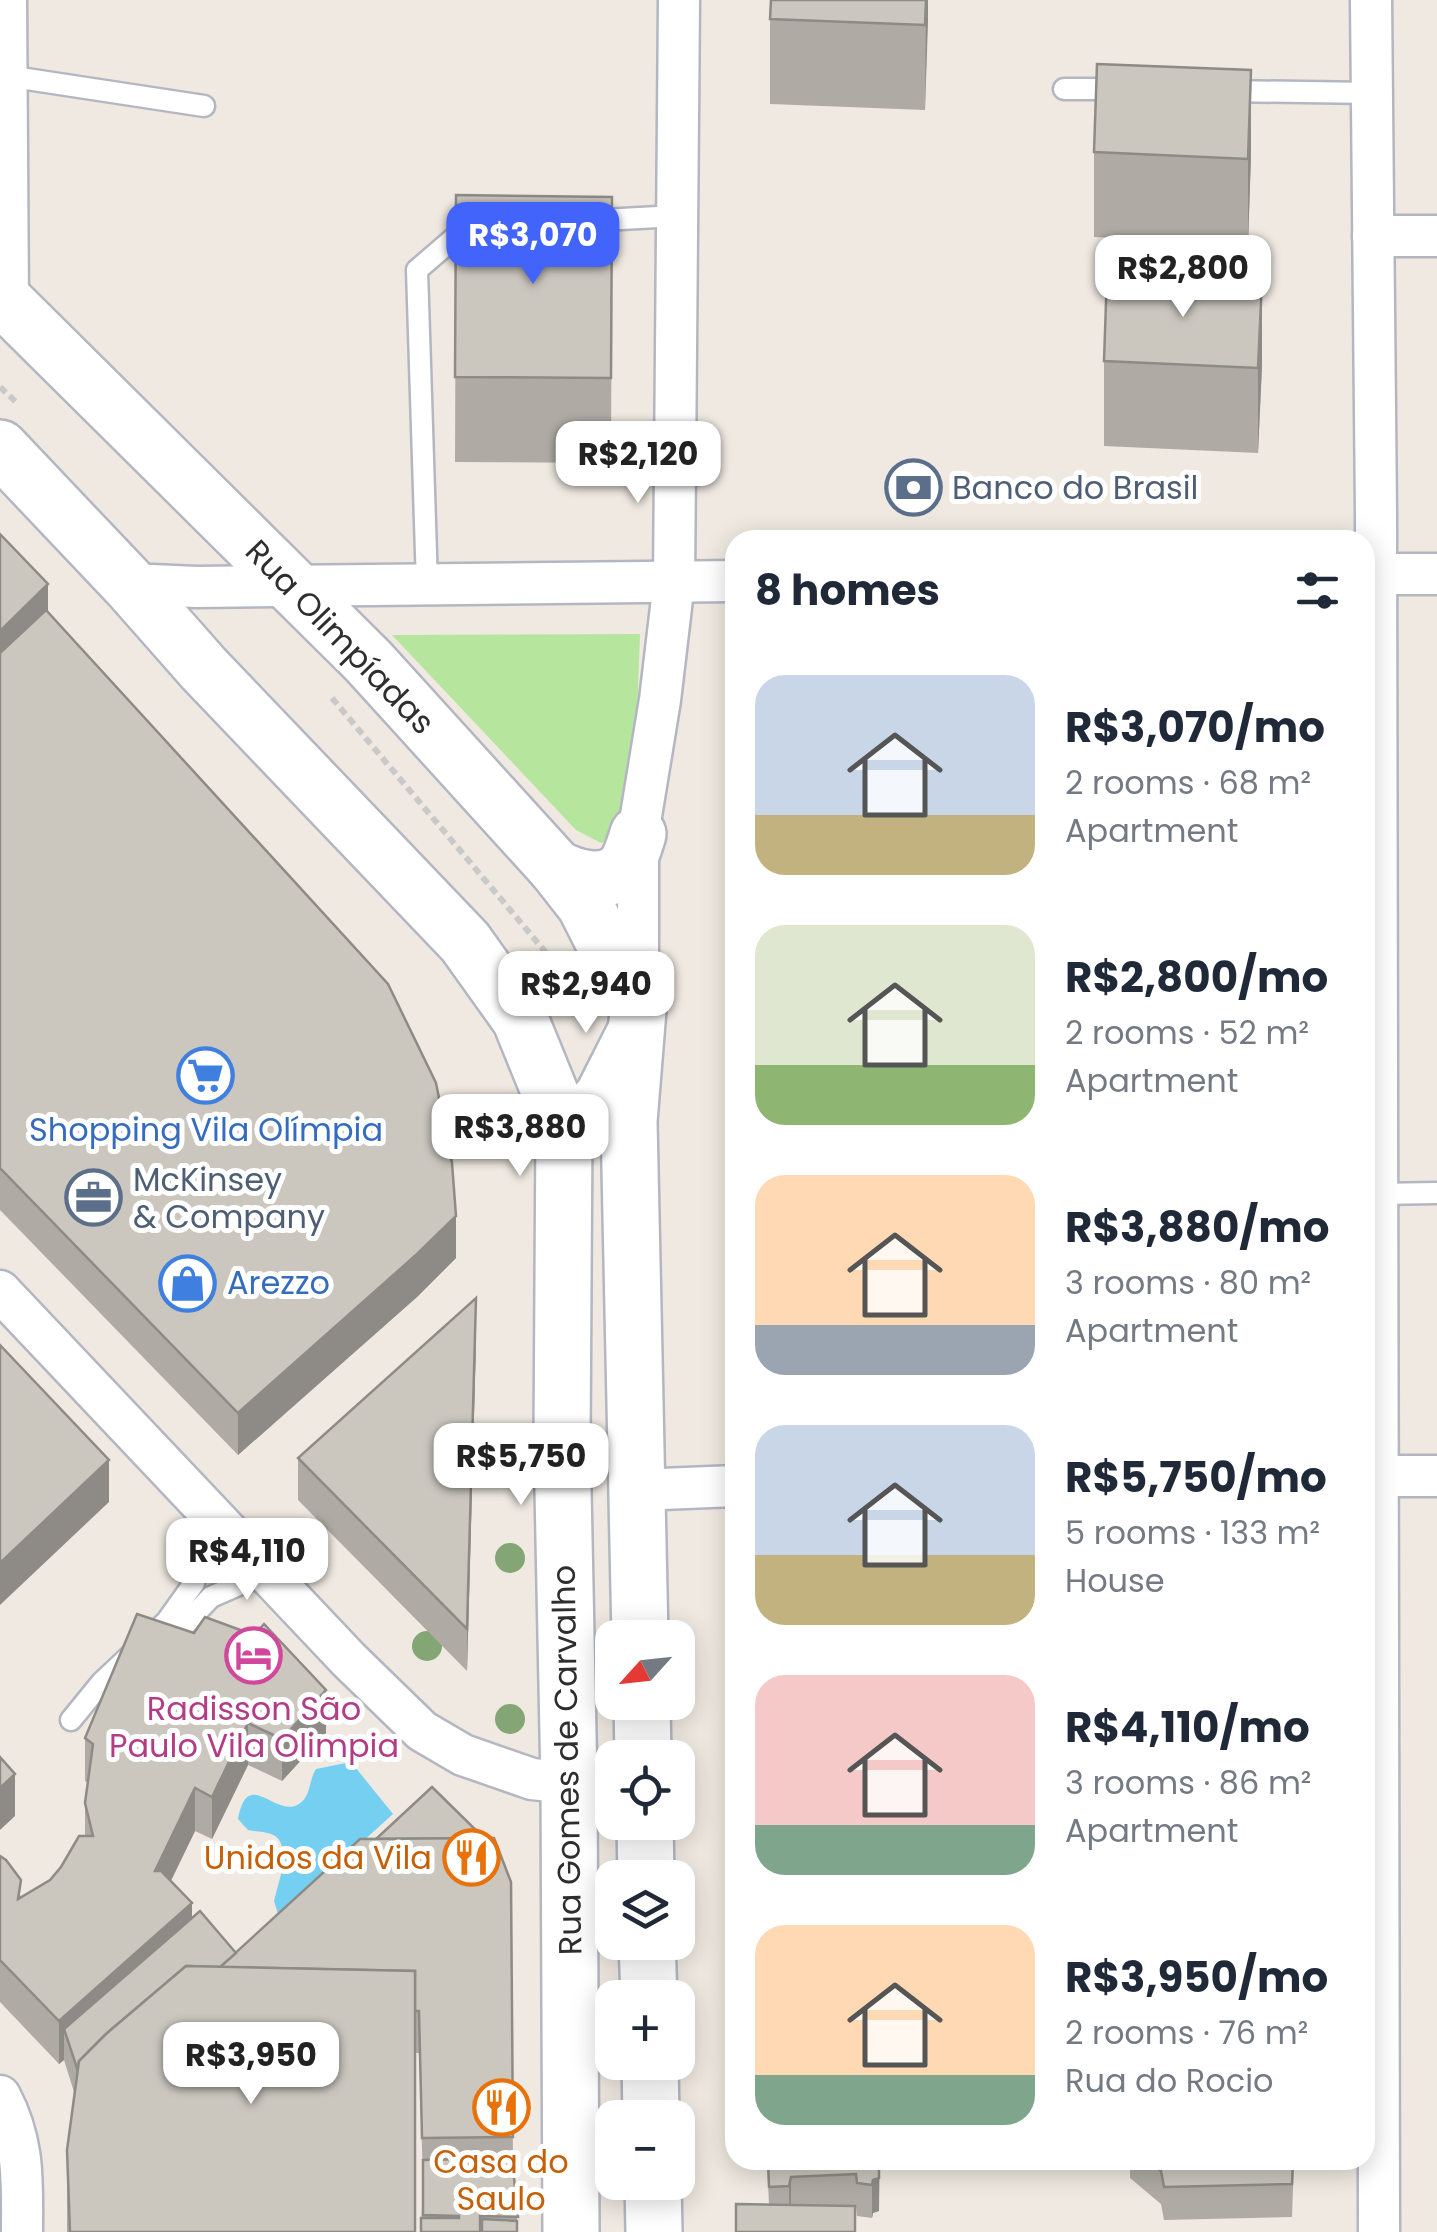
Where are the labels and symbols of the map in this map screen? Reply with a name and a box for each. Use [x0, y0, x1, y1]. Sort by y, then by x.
pin: R$3,070 [441, 202, 625, 287]
pin: R$2,800 [1091, 235, 1275, 320]
pin: R$2,120 [546, 421, 730, 506]
bank icon: Banco do Brasil [883, 458, 943, 518]
place label: Banco do Brasil [952, 465, 1198, 510]
street label: Rua Olimpíadas [236, 529, 445, 744]
pin: R$2,940 [494, 951, 678, 1036]
supermarket icon: Shopping Vila Olímpia [176, 1046, 236, 1106]
pin: R$3,880 [428, 1094, 612, 1179]
place label: Shopping Vila Olímpia [29, 1107, 383, 1152]
place label: McKinsey & Company [133, 1157, 325, 1239]
office icon: McKinsey & Company [64, 1168, 124, 1228]
shop icon: Arezzo [158, 1253, 218, 1313]
place label: Arezzo [227, 1260, 330, 1305]
pin: R$5,750 [429, 1423, 613, 1508]
pin: R$4,110 [155, 1518, 339, 1603]
street label: Rua Gomes de Carvalho [541, 1565, 592, 1955]
north arrow [595, 1620, 695, 1720]
hotel icon: Radisson São Paulo Vila Olimpia [224, 1625, 284, 1685]
place label: Radisson São Paulo Vila Olimpia [109, 1686, 399, 1768]
restaurant icon: Unidos da Vila [441, 1828, 501, 1888]
place label: Unidos da Vila [204, 1835, 432, 1880]
pin: R$3,950 [159, 2022, 343, 2107]
restaurant icon: Casa do Saulo [471, 2078, 531, 2138]
place label: Casa do Saulo [433, 2139, 569, 2221]

